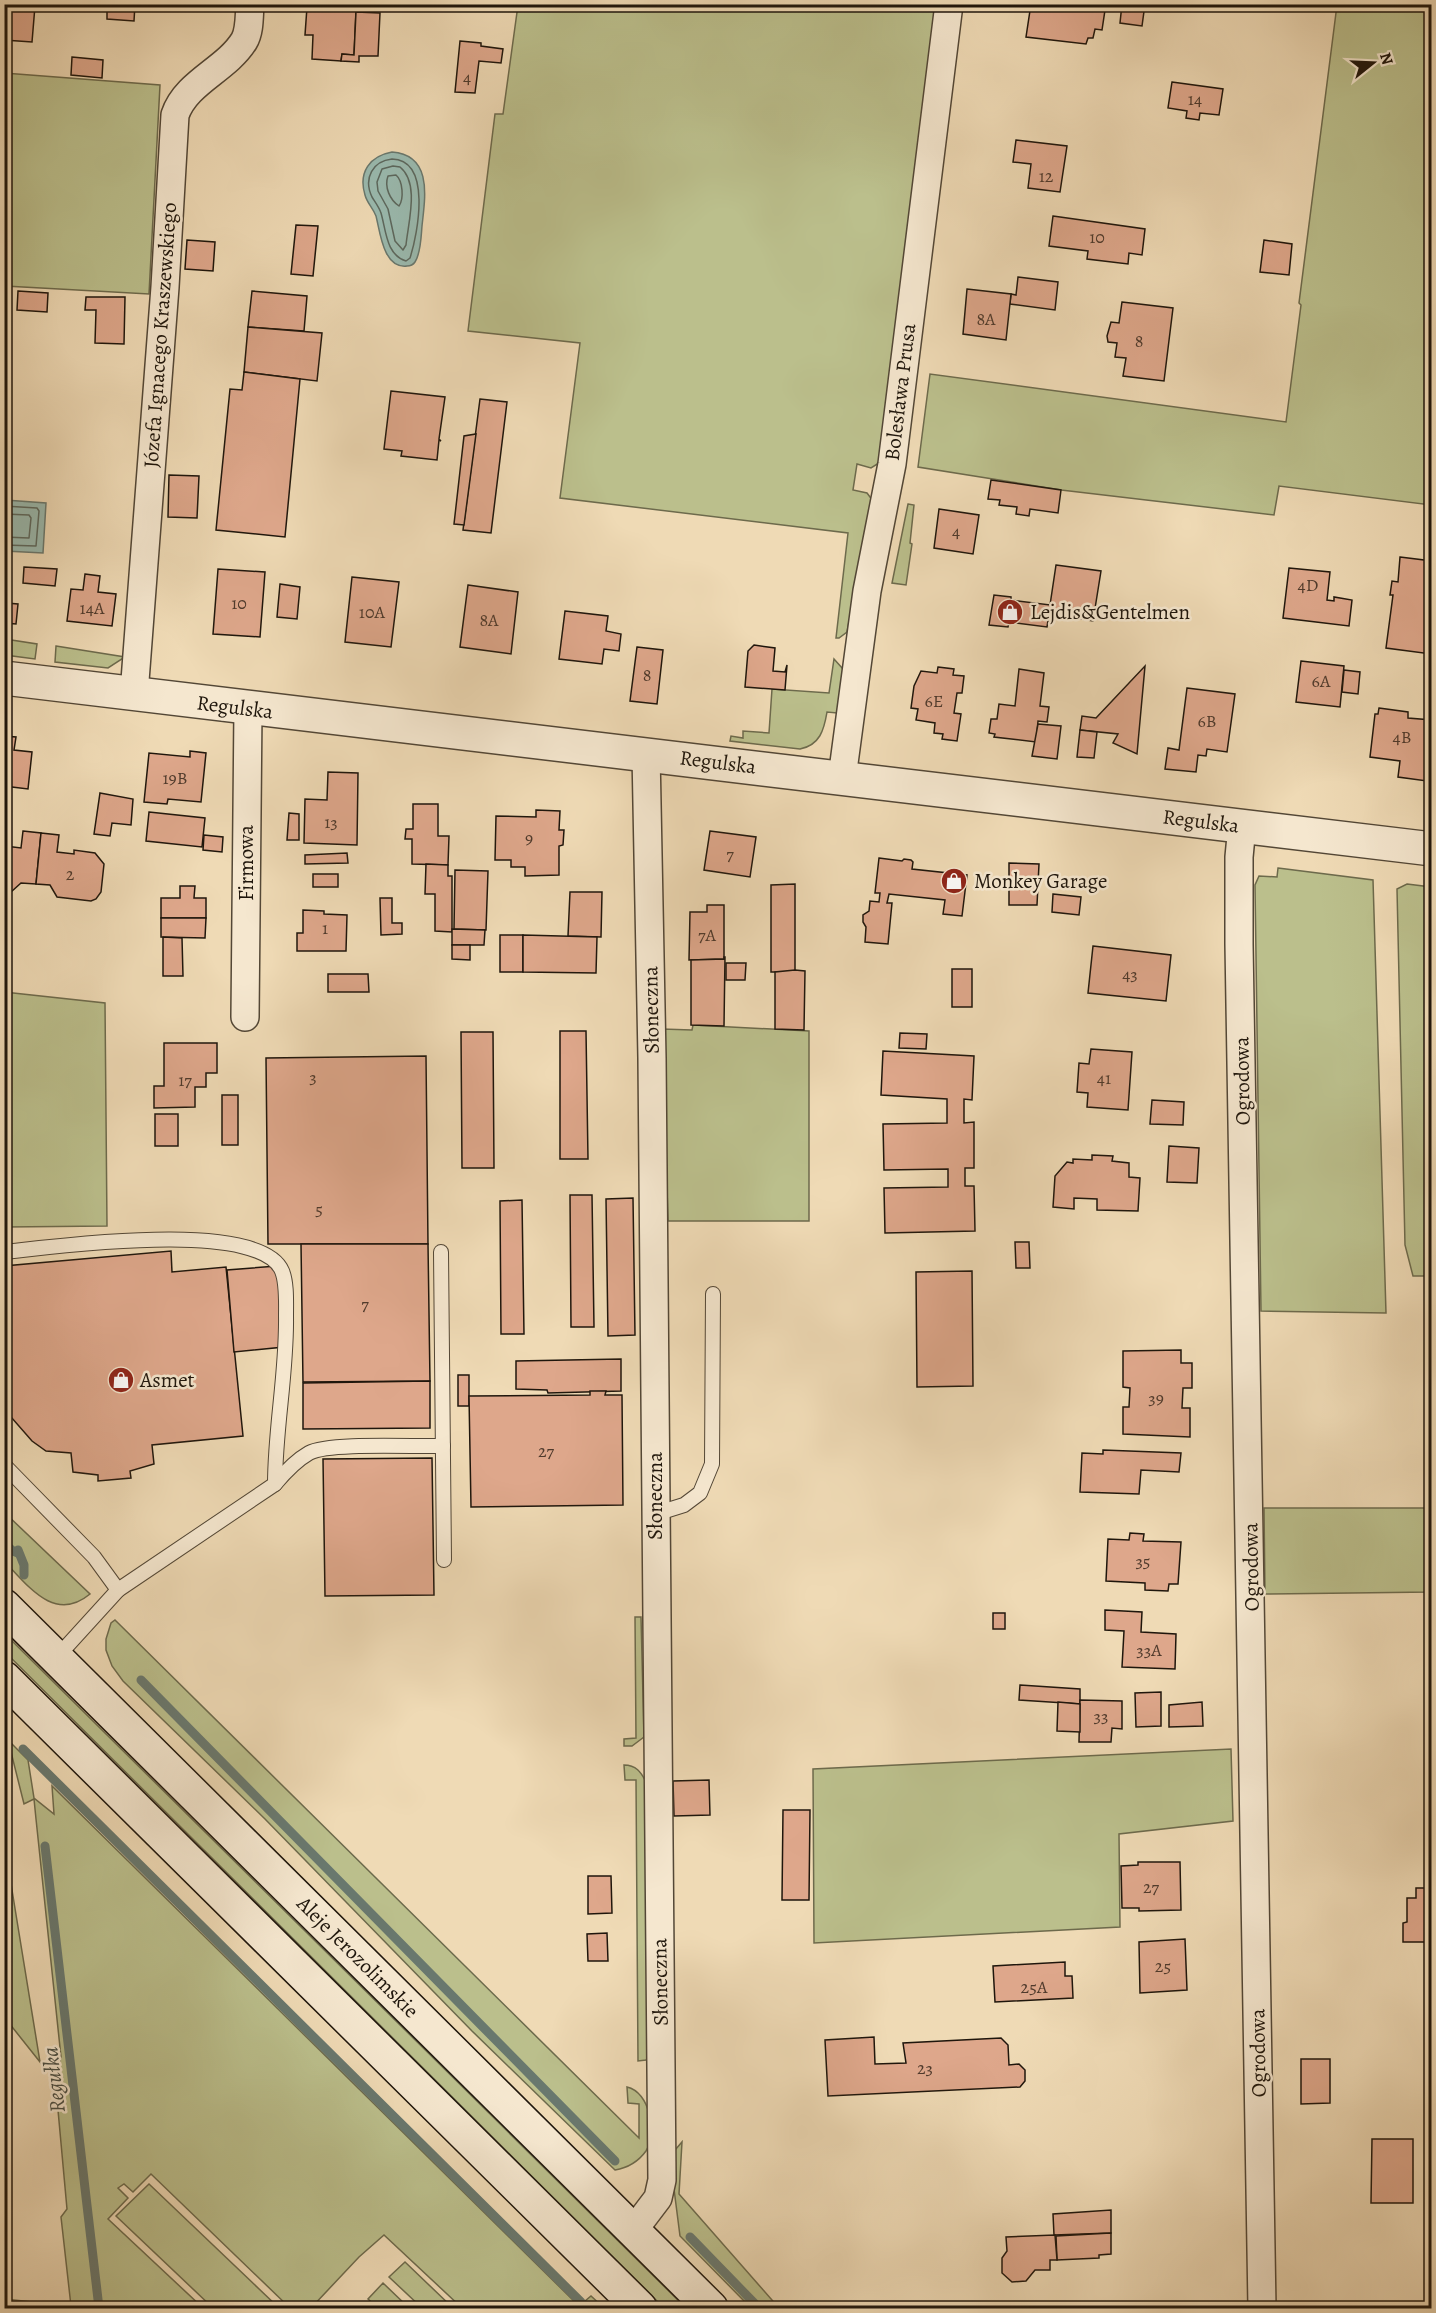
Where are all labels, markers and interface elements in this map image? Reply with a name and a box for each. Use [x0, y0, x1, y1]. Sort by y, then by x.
north arrow [1343, 33, 1403, 93]
text: N [1374, 50, 1399, 68]
house number: 4 [463, 65, 471, 89]
house number: 14 [1188, 87, 1202, 111]
house number: 12 [1039, 164, 1054, 188]
street label: Józefa Ignacego Kraszewskiego [137, 201, 183, 469]
house number: 10 [1089, 225, 1105, 249]
house number: 8A [976, 307, 996, 331]
street label: Bolesława Prusa [878, 321, 922, 462]
house number: 8 [1135, 329, 1143, 353]
house number: 4 [952, 519, 960, 543]
house number: 4D [1298, 573, 1318, 597]
house number: 10 [231, 591, 247, 615]
house number: 14A [80, 596, 105, 620]
shop icon: Lejdis&Gentelmen [995, 597, 1025, 627]
place label: Lejdis&Gentelmen [1030, 598, 1190, 626]
house number: 10A [359, 600, 386, 624]
house number: 8A [479, 608, 499, 632]
house number: 8 [643, 663, 651, 687]
house number: 6A [1312, 669, 1331, 693]
street label: Regulska [195, 688, 275, 726]
house number: 6E [925, 689, 943, 713]
house number: 6B [1197, 709, 1217, 733]
house number: 4B [1393, 725, 1411, 749]
street label: Regulska [678, 743, 758, 781]
house number: 19B [162, 766, 188, 790]
street label: Regulska [1161, 802, 1241, 840]
house number: 13 [324, 810, 338, 834]
street label: Firmowa [232, 825, 260, 901]
house number: 9 [525, 826, 533, 850]
house number: 7 [726, 842, 734, 866]
house number: 2 [66, 862, 75, 886]
shop icon: Monkey Garage [939, 866, 969, 896]
place label: Monkey Garage [974, 867, 1107, 895]
house number: 1 [322, 916, 328, 940]
house number: 7A [698, 923, 717, 947]
house number: 43 [1122, 962, 1138, 986]
street label: Słoneczna [636, 966, 666, 1054]
street label: Ogrodowa [1227, 1036, 1257, 1126]
house number: 3 [309, 1065, 317, 1089]
house number: 41 [1097, 1066, 1111, 1090]
house number: 17 [178, 1068, 192, 1092]
house number: 5 [315, 1197, 323, 1221]
house number: 7 [361, 1292, 369, 1316]
shop icon: Asmet [106, 1365, 136, 1395]
place label: Asmet [139, 1366, 195, 1394]
house number: 39 [1148, 1386, 1164, 1410]
house number: 27 [538, 1439, 554, 1463]
street label: Słoneczna [641, 1452, 669, 1540]
street label: Ogrodowa [1236, 1522, 1266, 1612]
house number: 35 [1135, 1549, 1151, 1573]
house number: 33A [1136, 1638, 1162, 1662]
house number: 33 [1094, 1704, 1108, 1728]
house number: 27 [1143, 1875, 1159, 1899]
street label: Aleje Jerozolimskie [290, 1889, 425, 2024]
street label: Słoneczna [645, 1938, 675, 2026]
house number: 25 [1155, 1954, 1171, 1978]
house number: 25A [1021, 1975, 1048, 1999]
street label: Ogrodowa [1243, 2008, 1273, 2098]
water label: Regułka [35, 2045, 73, 2114]
house number: 23 [917, 2056, 933, 2080]

